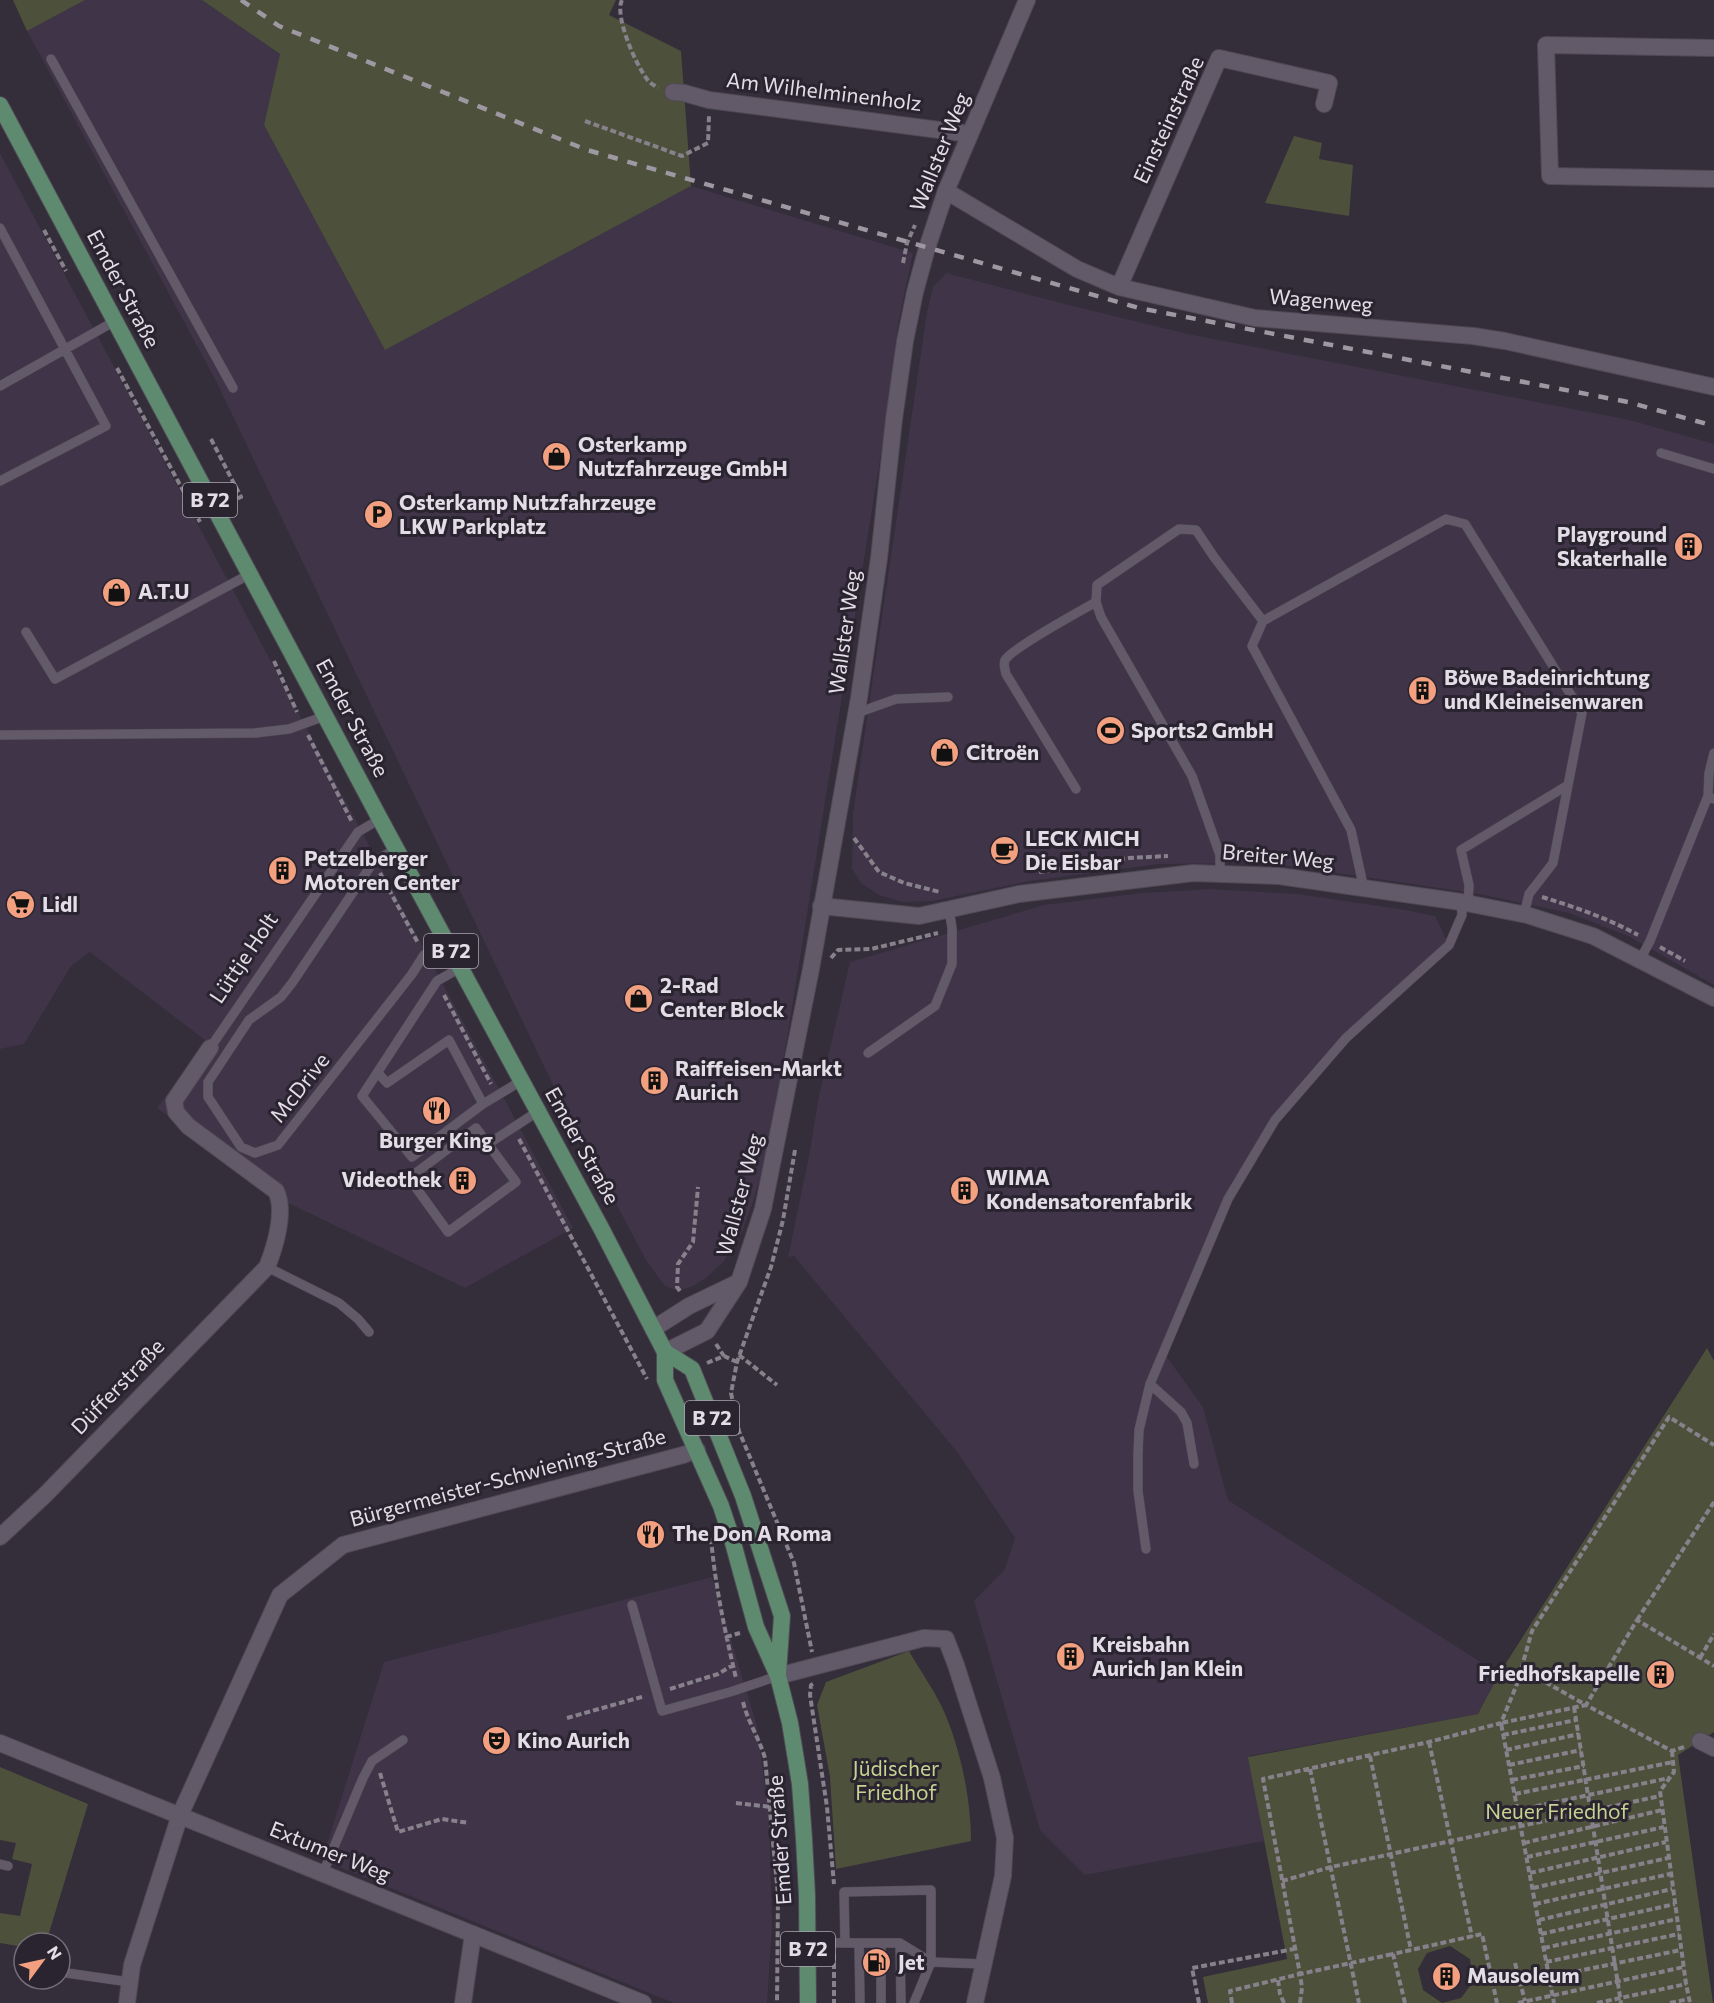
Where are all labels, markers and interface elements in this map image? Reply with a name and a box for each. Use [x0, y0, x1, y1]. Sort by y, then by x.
street label: Einsteinstraße [1127, 52, 1208, 187]
street label: Am Wilhelminenholz [725, 66, 923, 115]
street label: Wallster Weg [903, 88, 974, 214]
street label: Emder Straße [83, 225, 166, 352]
street label: Wagenweg [1268, 283, 1374, 317]
place label: Osterkamp Nutzfahrzeuge GmbH [578, 431, 788, 480]
shop icon: Osterkamp Nutzfahrzeuge GmbH [541, 441, 573, 473]
road number: B 72 [183, 483, 237, 517]
place label: Osterkamp Nutzfahrzeuge LKW Parkplatz [399, 489, 656, 538]
parking icon: Osterkamp Nutzfahrzeuge LKW Parkplatz [362, 499, 394, 531]
place label: Playground Skaterhalle [1557, 521, 1667, 570]
building icon: Playground Skaterhalle [1672, 531, 1704, 563]
street label: Wallster Weg [822, 568, 865, 696]
shop icon: A.T.U [101, 576, 133, 608]
place label: A.T.U [138, 578, 189, 603]
street label: Emder Straße [312, 654, 395, 781]
place label: Böwe Badeinrichtung und Kleineisenwaren [1444, 664, 1650, 713]
building icon: Böwe Badeinrichtung und Kleineisenwaren [1407, 674, 1439, 706]
sports icon: Sports2 GmbH [1094, 715, 1126, 747]
place label: Sports2 GmbH [1131, 717, 1274, 742]
shop icon: Citroën [929, 737, 961, 769]
place label: Citroën [966, 739, 1039, 764]
place label: LECK MICH Die Eisbar [1025, 825, 1140, 874]
cafe icon: LECK MICH Die Eisbar [988, 835, 1020, 867]
street label: Breiter Weg [1221, 838, 1335, 873]
place label: Petzelberger Motoren Center [304, 845, 460, 894]
building icon: Petzelberger Motoren Center [267, 855, 299, 887]
supermarket icon: Lidl [5, 889, 37, 921]
place label: Lidl [42, 891, 78, 916]
street label: Lüttje Holt [203, 907, 282, 1007]
road number: B 72 [424, 934, 478, 968]
place label: 2-Rad Center Block [660, 972, 784, 1021]
shop icon: 2-Rad Center Block [623, 982, 655, 1014]
street label: McDrive [264, 1047, 334, 1127]
place label: Raiffeisen-Markt Aurich [675, 1055, 842, 1104]
building icon: Raiffeisen-Markt Aurich [638, 1065, 670, 1097]
street label: Emder Straße [541, 1082, 626, 1208]
restaurant icon: Burger King [420, 1094, 452, 1126]
place label: Burger King [379, 1127, 493, 1152]
street label: Wallster Weg [710, 1131, 767, 1259]
building icon: Videothek [447, 1164, 479, 1196]
place label: WIMA Kondensatorenfabrik [986, 1164, 1192, 1213]
place label: Videothek [341, 1166, 442, 1191]
building icon: WIMA Kondensatorenfabrik [949, 1174, 981, 1206]
street label: Düfferstraße [65, 1333, 169, 1439]
road number: B 72 [685, 1401, 739, 1435]
street label: Bürgermeister-Schwiening-Straße [347, 1422, 668, 1531]
restaurant icon: The Don A Roma [635, 1518, 667, 1550]
place label: The Don A Roma [672, 1520, 832, 1545]
place label: Kreisbahn Aurich Jan Klein [1092, 1631, 1243, 1680]
building icon: Kreisbahn Aurich Jan Klein [1055, 1641, 1087, 1673]
building icon: Friedhofskapelle [1645, 1658, 1677, 1690]
place label: Friedhofskapelle [1478, 1660, 1640, 1685]
theatre icon: Kino Aurich [480, 1725, 512, 1757]
place label: Kino Aurich [517, 1727, 630, 1752]
park label: Jüdischer Friedhof [853, 1755, 939, 1804]
street label: Emder Straße [761, 1774, 796, 1906]
park label: Neuer Friedhof [1485, 1798, 1629, 1823]
street label: Extumer Weg [266, 1815, 395, 1886]
north arrow [12, 1931, 72, 1991]
road number: B 72 [781, 1932, 835, 1966]
text: N [44, 1942, 66, 1963]
fuel station icon: Jet [861, 1947, 893, 1979]
place label: Jet [898, 1949, 925, 1974]
building icon: Mausoleum [1430, 1960, 1462, 1992]
place label: Mausoleum [1467, 1962, 1580, 1987]

